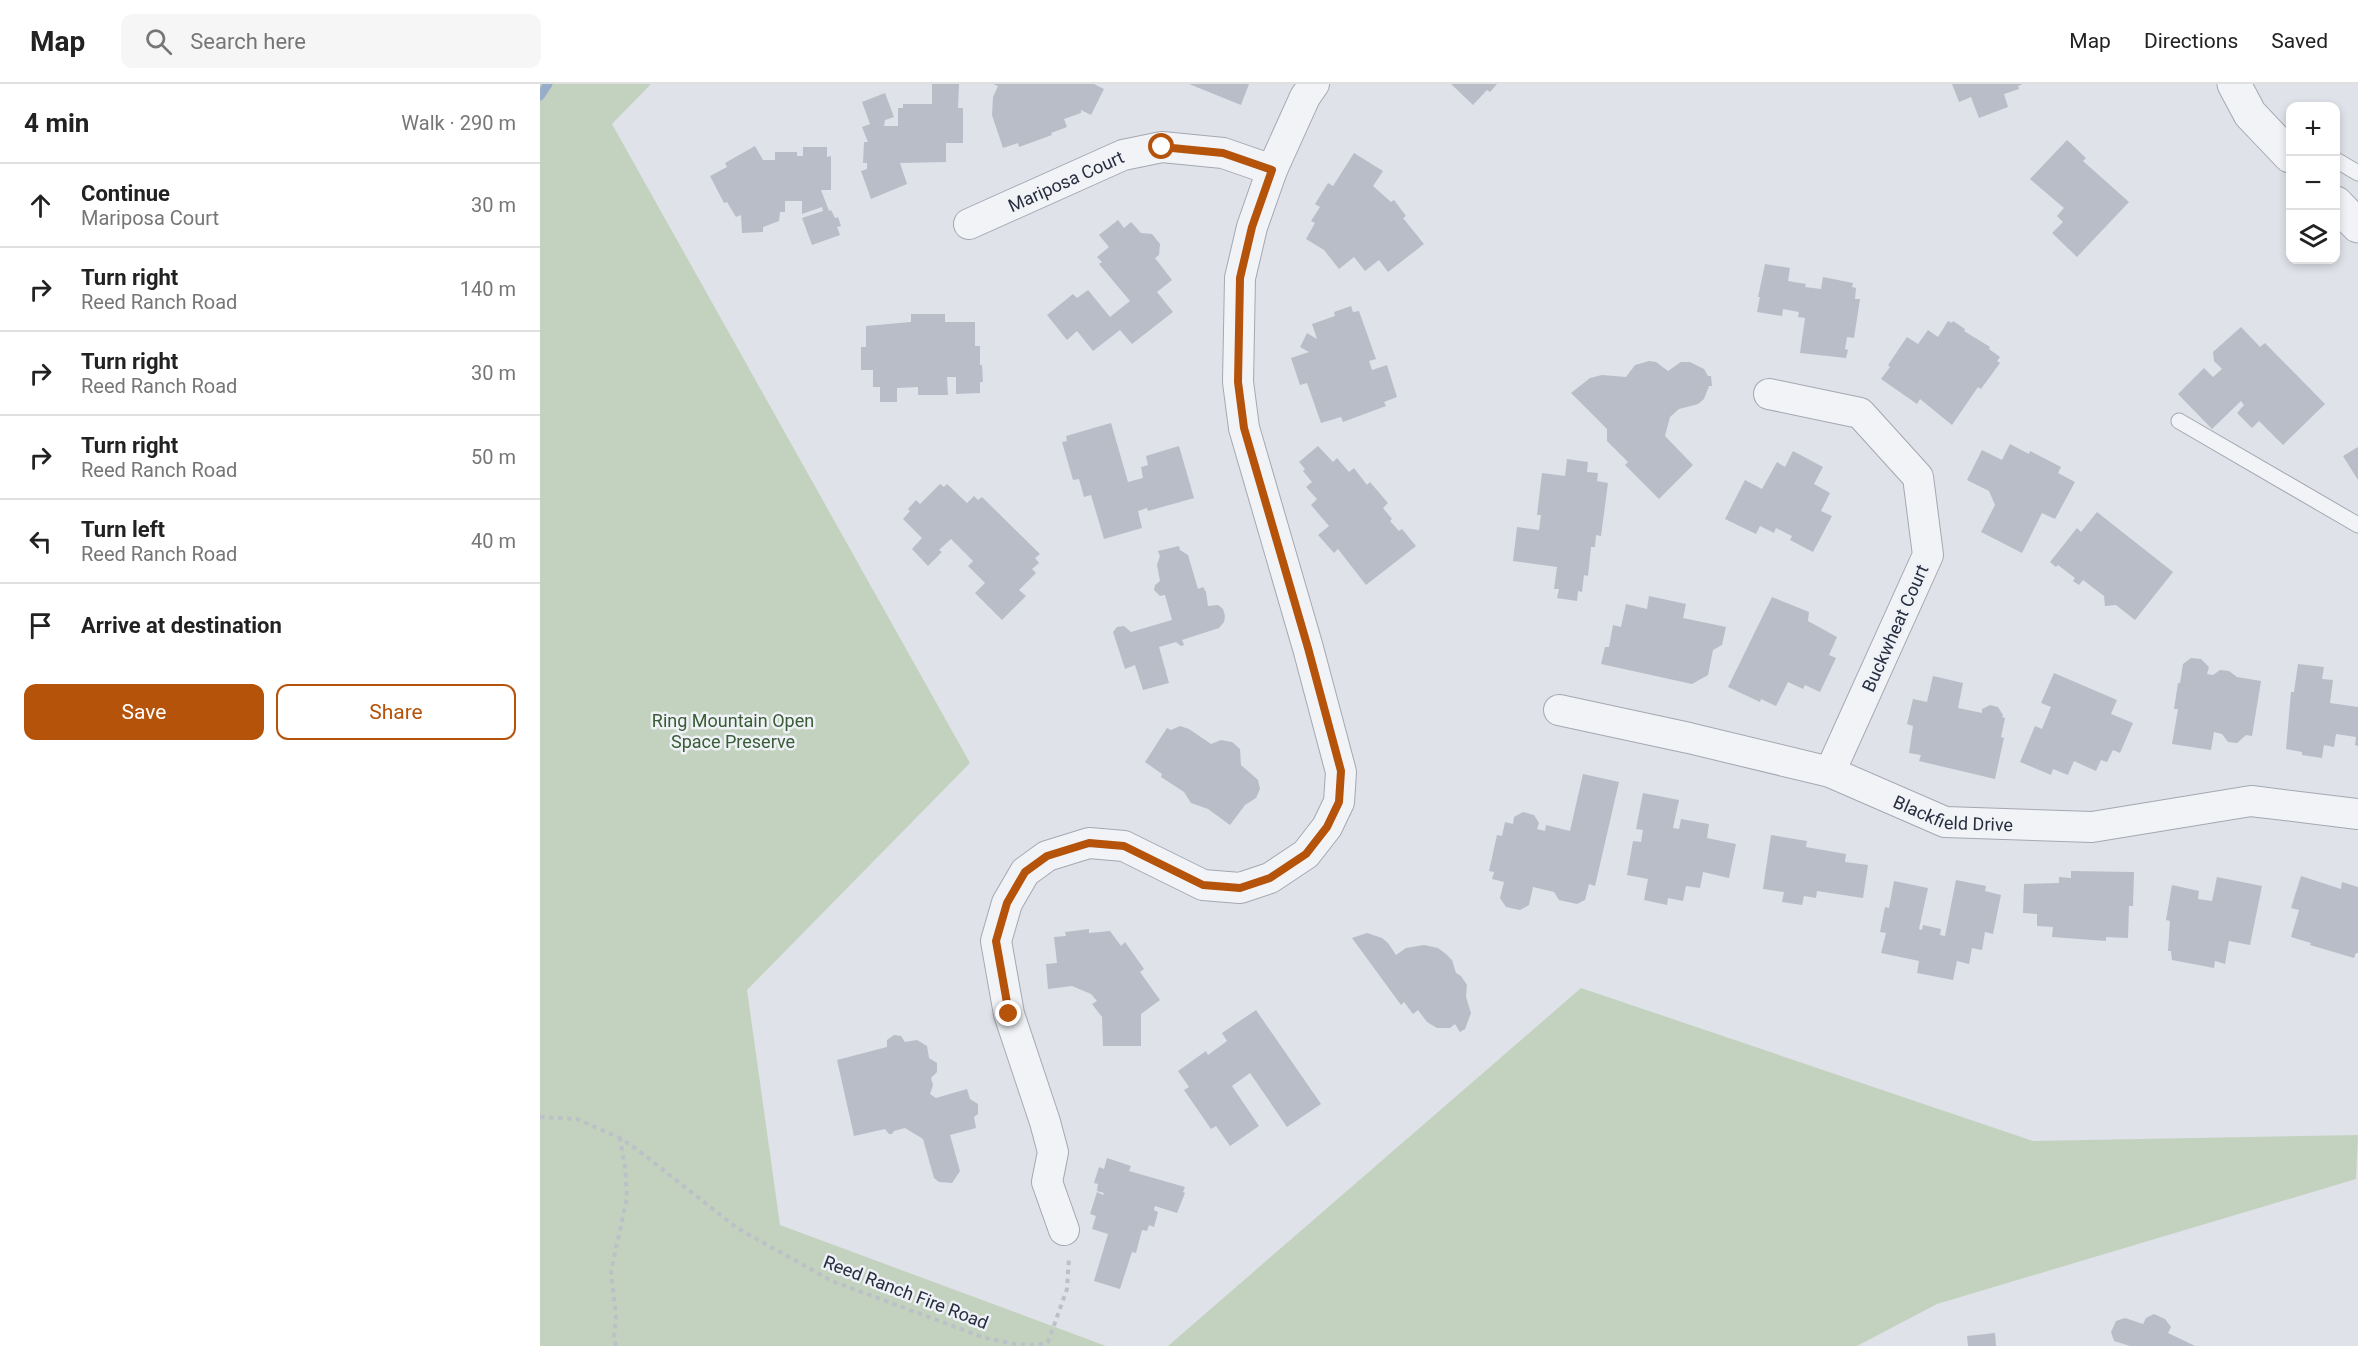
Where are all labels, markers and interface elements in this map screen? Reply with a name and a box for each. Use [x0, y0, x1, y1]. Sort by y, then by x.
search box [121, 14, 541, 68]
text: Map [30, 25, 85, 58]
icon: search [142, 25, 175, 58]
text: Search here [190, 29, 306, 54]
text: Map [2069, 29, 2111, 53]
text: Directions [2144, 29, 2238, 53]
text: Saved [2271, 29, 2328, 53]
map controls [2286, 102, 2340, 264]
button: + [2286, 102, 2340, 156]
text: 4 min [24, 108, 89, 138]
text: Walk · 290 m [401, 111, 516, 135]
route start [1148, 133, 1174, 159]
street label: Mariposa Court [1005, 146, 1127, 216]
button: − [2286, 156, 2340, 210]
text: Continue [81, 181, 170, 206]
icon: ahead [24, 189, 57, 222]
text: 30 m [471, 193, 516, 217]
text: Mariposa Court [81, 206, 219, 230]
button: layers [2286, 210, 2340, 264]
text: Turn right [81, 265, 178, 290]
icon: right [24, 273, 57, 306]
text: 140 m [460, 277, 516, 301]
text: Reed Ranch Road [81, 290, 237, 314]
text: Turn right [81, 349, 178, 374]
icon: right [24, 357, 57, 390]
text: 30 m [471, 361, 516, 385]
text: Reed Ranch Road [81, 374, 237, 398]
text: Turn right [81, 433, 178, 458]
icon: right [24, 441, 57, 474]
text: 50 m [471, 445, 516, 469]
text: Reed Ranch Road [81, 458, 237, 482]
text: Turn left [81, 517, 165, 542]
icon: left [24, 525, 57, 558]
text: 40 m [471, 529, 516, 553]
text: Reed Ranch Road [81, 542, 237, 566]
street label: Buckwheat Court [1858, 561, 1933, 695]
icon: arrive [24, 609, 57, 642]
text: Arrive at destination [81, 613, 282, 638]
button: Save [24, 684, 264, 740]
button: Share [276, 684, 516, 740]
park label: Ring Mountain Open Space Preserve [652, 710, 814, 752]
street label: Blackfield Drive [1890, 790, 2013, 835]
route end [995, 1000, 1021, 1026]
street label: Reed Ranch Fire Road [821, 1251, 991, 1333]

